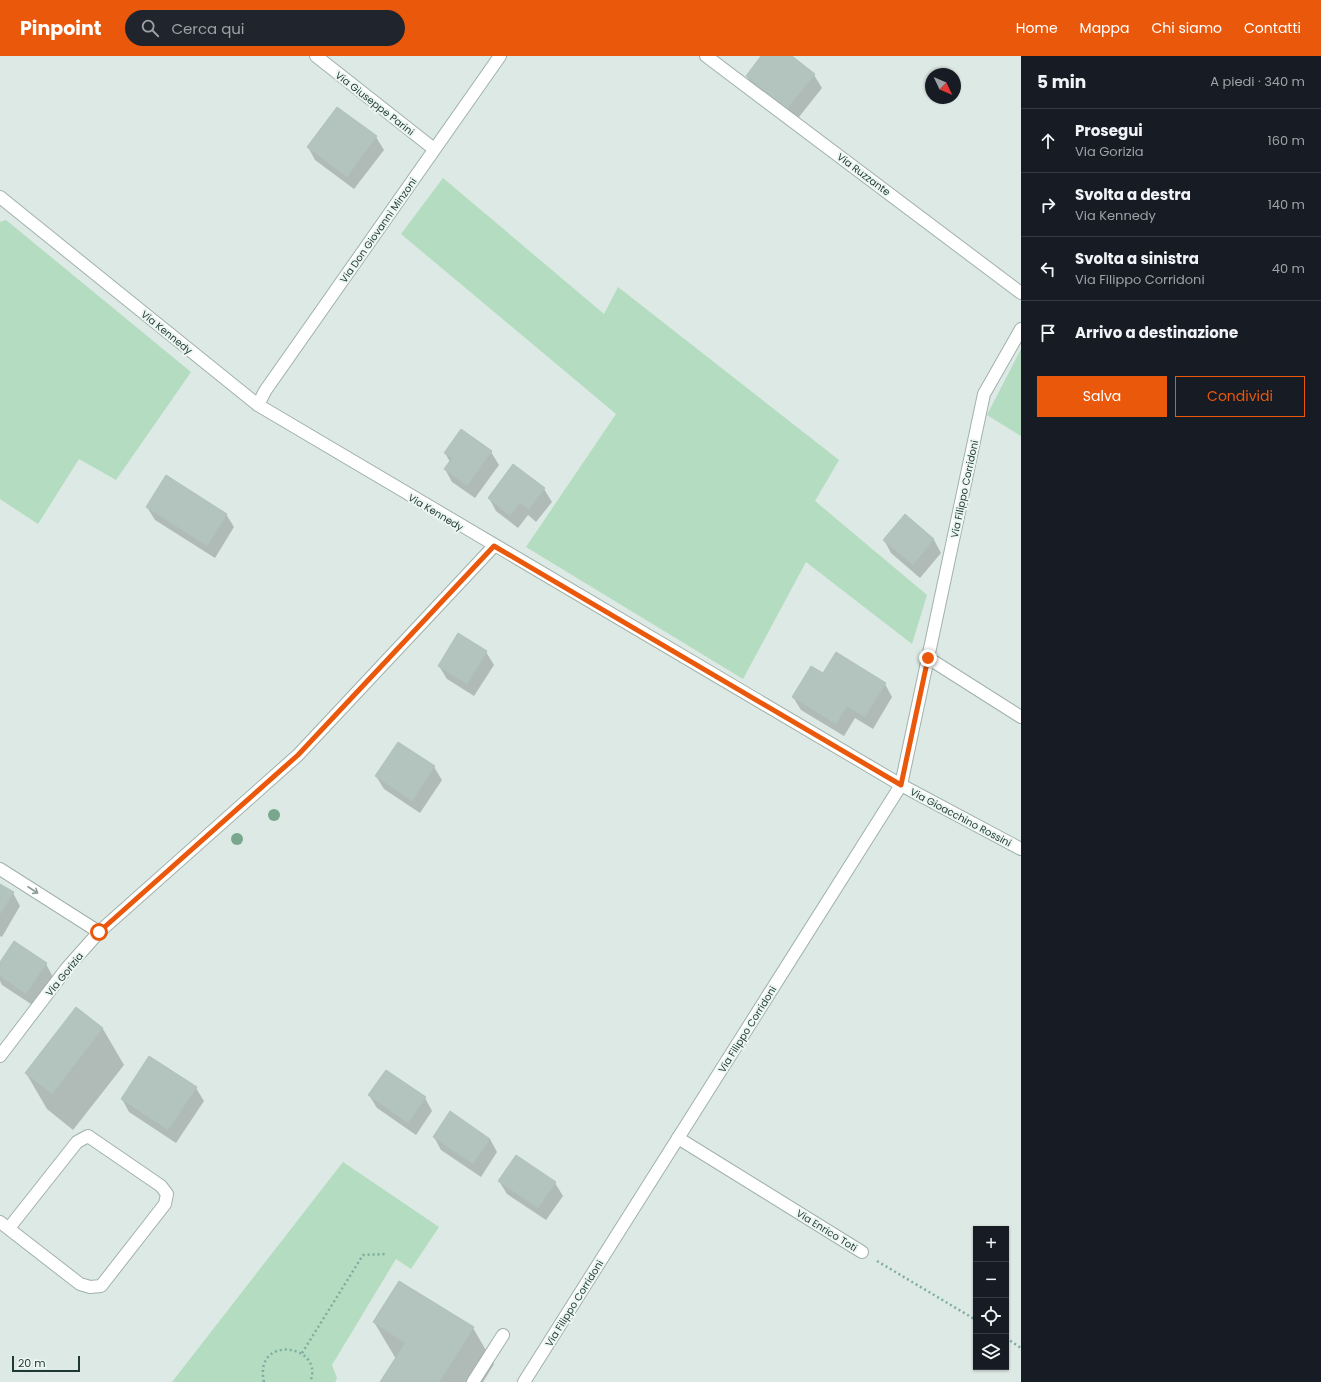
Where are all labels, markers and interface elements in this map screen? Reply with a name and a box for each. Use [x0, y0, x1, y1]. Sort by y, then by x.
search box [125, 10, 405, 46]
text: Pinpoint [20, 15, 101, 42]
icon: search [139, 17, 161, 39]
text: Cerca qui [171, 18, 245, 39]
text: Home [1016, 18, 1058, 38]
text: Mappa [1080, 18, 1130, 38]
text: Chi siamo [1152, 18, 1222, 38]
text: Contatti [1244, 18, 1301, 38]
street label: Via Giuseppe Parini [332, 68, 417, 139]
north arrow [925, 68, 961, 104]
text: 5 min [1037, 70, 1086, 94]
text: A piedi · 340 m [1210, 72, 1305, 91]
text: Prosegui [1075, 120, 1143, 141]
icon: ahead [1037, 130, 1059, 152]
text: 160 m [1268, 131, 1305, 150]
text: Via Gorizia [1075, 142, 1144, 161]
street label: Via Ruzzante [834, 149, 893, 199]
street label: Via Don Giovanni Minzoni [336, 175, 421, 286]
text: Svolta a destra [1075, 184, 1191, 205]
icon: right [1037, 194, 1059, 216]
text: 140 m [1268, 195, 1305, 214]
text: Via Kennedy [1075, 206, 1156, 225]
text: Svolta a sinistra [1075, 248, 1199, 269]
icon: left [1037, 258, 1059, 280]
text: 40 m [1272, 259, 1305, 278]
text: Via Filippo Corridoni [1075, 270, 1205, 289]
street label: Via Kennedy [138, 307, 196, 358]
icon: arrive [1037, 322, 1059, 344]
text: Arrivo a destinazione [1075, 322, 1238, 343]
button: Salva [1037, 376, 1167, 417]
button: Condividi [1175, 376, 1305, 417]
street label: Via Filippo Corridoni [947, 439, 982, 539]
street label: Via Kennedy [405, 490, 467, 535]
route end [919, 649, 937, 667]
street label: Via Gioacchino Rossini [907, 784, 1014, 851]
one-way arrow [27, 886, 38, 894]
route start [90, 923, 108, 941]
street label: Via Gorizia [42, 949, 87, 1000]
street label: Via Filippo Corridoni [715, 983, 780, 1076]
street label: Via Enrico Toti [793, 1206, 860, 1255]
map controls [973, 1226, 1009, 1370]
button: + [973, 1226, 1009, 1262]
street label: Via Filippo Corridoni [542, 1257, 607, 1350]
button: − [973, 1262, 1009, 1298]
button: locate [973, 1298, 1009, 1334]
button: layers [973, 1334, 1009, 1370]
scale bar [12, 1354, 80, 1373]
text: 20 m [18, 1355, 46, 1371]

